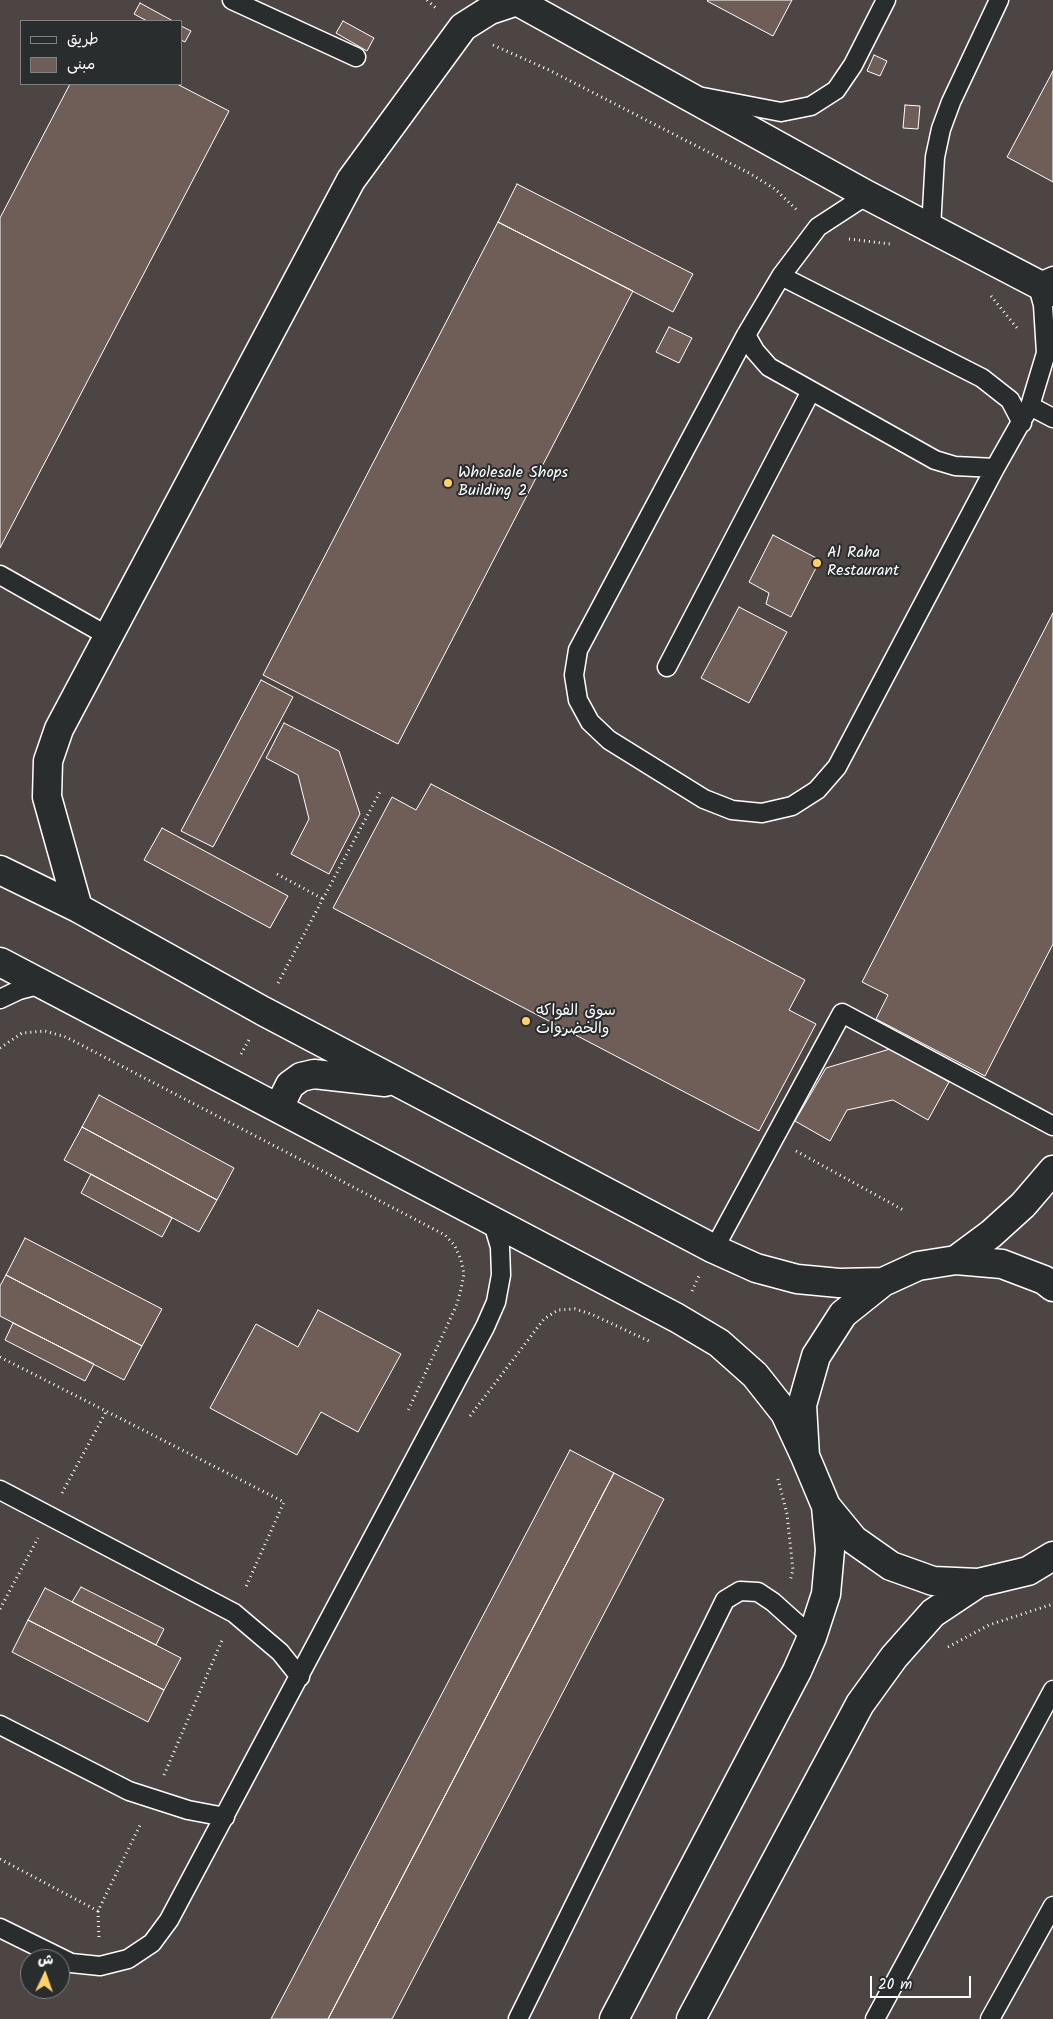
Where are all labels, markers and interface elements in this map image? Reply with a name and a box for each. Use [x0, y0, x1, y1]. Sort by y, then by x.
legend [20, 20, 182, 85]
text: طريق [67, 28, 99, 52]
text: مبنى [67, 53, 95, 77]
place label: Wholesale Shops Building 2 [458, 464, 568, 502]
marker: Wholesale Shops Building 2 [442, 477, 454, 489]
place label: Al Raha Restaurant [827, 544, 899, 582]
marker: Al Raha Restaurant [811, 557, 823, 569]
place label: سوق الفواكه والخضروات [536, 1002, 616, 1040]
marker: سوق الفواكه والخضروات [520, 1015, 532, 1027]
north arrow [20, 1949, 70, 1999]
text: ش [37, 1949, 54, 1971]
scale bar [873, 1966, 974, 1998]
text: 20 m [878, 1973, 912, 1997]

